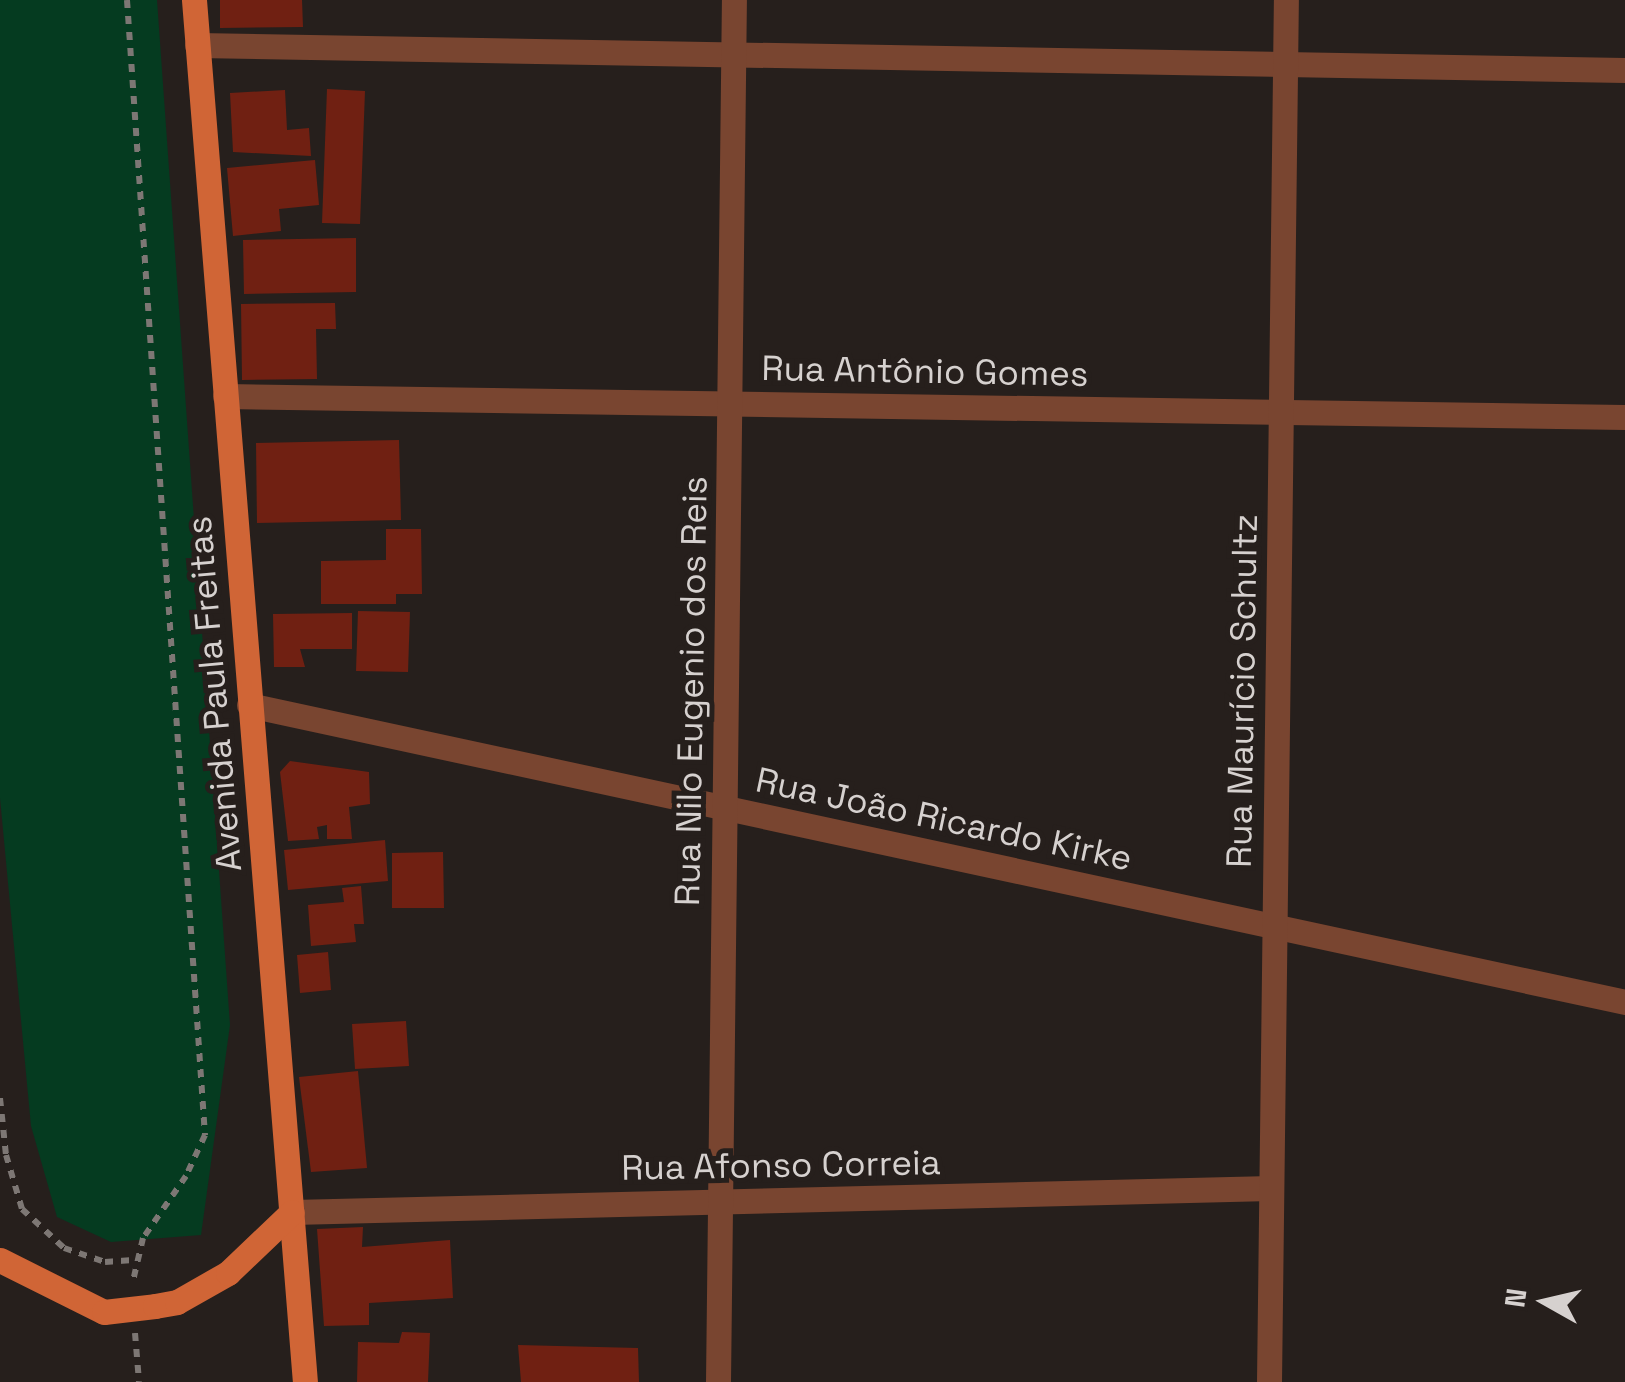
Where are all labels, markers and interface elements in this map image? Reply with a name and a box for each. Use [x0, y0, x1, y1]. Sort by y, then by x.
street label: Rua Antônio Gomes [761, 347, 1089, 395]
street label: Rua Nilo Eugenio dos Reis [666, 476, 716, 906]
street label: Rua Maurício Schultz [1218, 514, 1266, 868]
street label: Avenida Paula Freitas [178, 515, 250, 873]
street label: Rua João Ricardo Kirke [752, 759, 1136, 879]
street label: Rua Afonso Correia [621, 1141, 941, 1189]
north arrow [1495, 1252, 1595, 1352]
text: N [1496, 1286, 1534, 1310]

